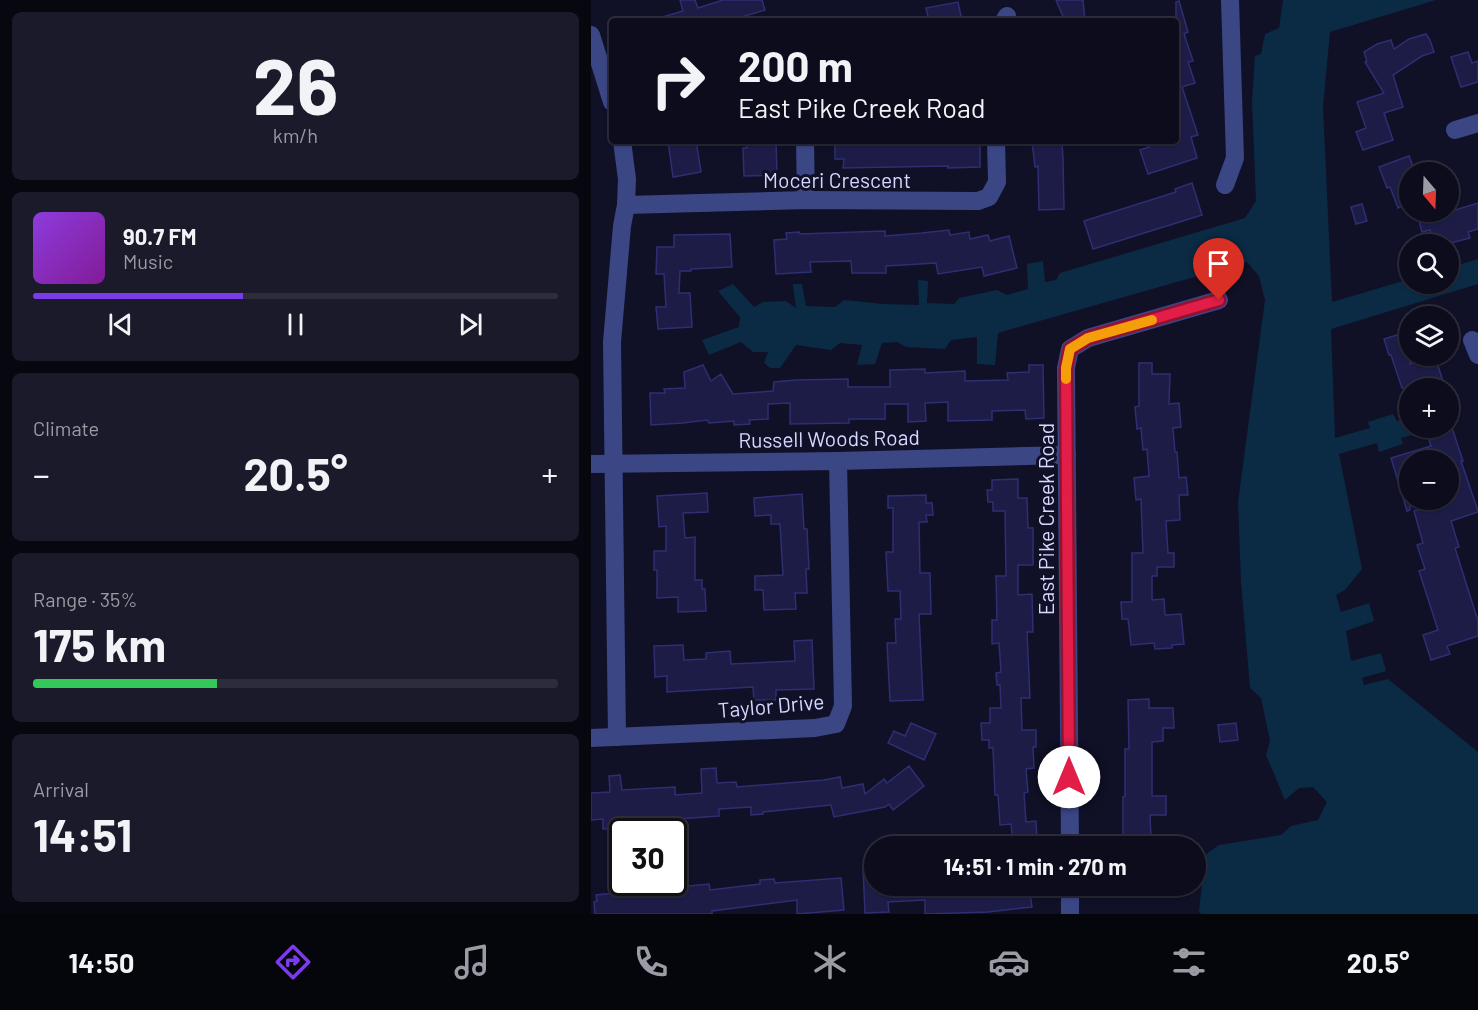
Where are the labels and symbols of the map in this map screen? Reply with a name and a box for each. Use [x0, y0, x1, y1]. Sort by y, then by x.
north arrow [1399, 162, 1459, 222]
street label: Moceri Crescent [763, 167, 911, 192]
pin [1193, 238, 1244, 300]
street label: East Pike Creek Road [1033, 423, 1058, 615]
street label: Russell Woods Road [738, 424, 920, 452]
street label: Taylor Drive [717, 688, 825, 722]
position arrow [1037, 745, 1101, 809]
speed limit sign: 30 [609, 818, 687, 896]

